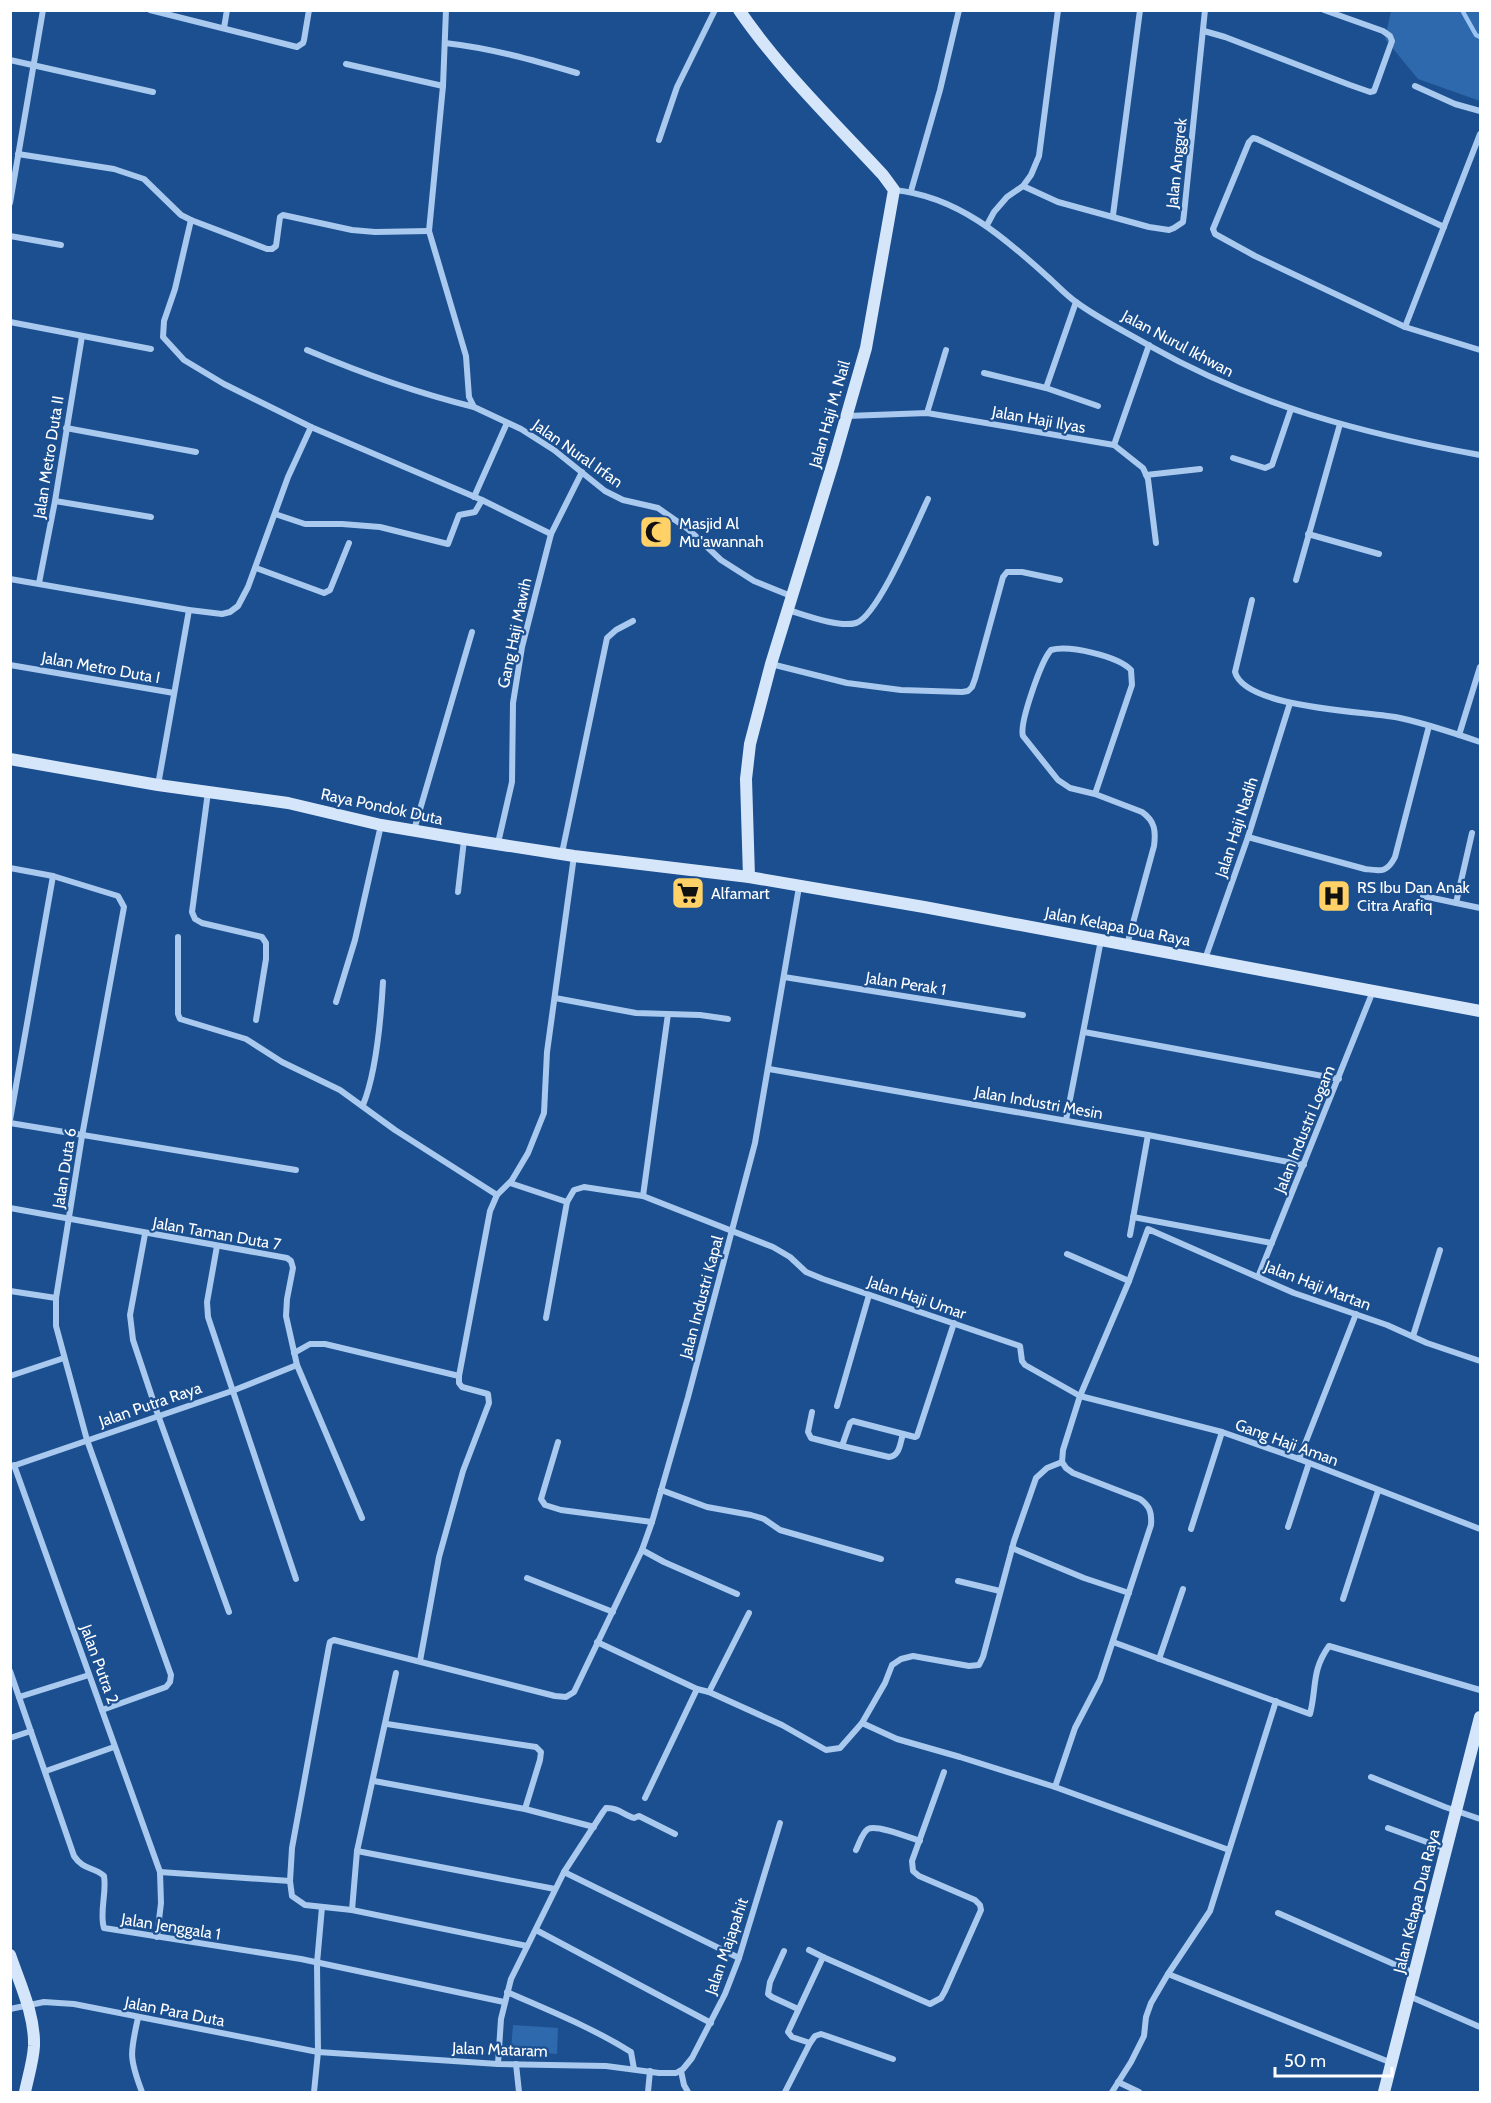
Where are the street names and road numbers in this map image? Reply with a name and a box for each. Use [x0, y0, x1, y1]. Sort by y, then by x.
street label: Jalan Anggrek [1162, 116, 1191, 210]
street label: Jalan Nurul Ikhwan [1118, 306, 1237, 381]
street label: Jalan Haji M. Nail [805, 358, 854, 471]
street label: Jalan Metro Duta II [29, 394, 68, 521]
street label: Jalan Haji Ilyas [990, 402, 1088, 437]
street label: Jalan Nural Irfan [528, 415, 627, 492]
street label: Gang Haji Mawih [494, 576, 535, 690]
street label: Jalan Metro Duta I [39, 648, 162, 687]
street label: Jalan Haji Nadih [1211, 775, 1262, 881]
street label: Raya Pondok Duta [319, 784, 445, 829]
street label: Jalan Kelapa Dua Raya [1043, 903, 1193, 950]
street label: Jalan Perak 1 [863, 968, 948, 999]
street label: Jalan Industri Logam [1270, 1063, 1339, 1197]
street label: Jalan Industri Mesin [972, 1082, 1105, 1123]
street label: Jalan Duta 6 [49, 1126, 80, 1211]
street label: Jalan Taman Duta 7 [150, 1213, 282, 1254]
street label: Jalan Industri Kapal [676, 1233, 727, 1362]
street label: Jalan Haji Martan [1261, 1256, 1374, 1315]
street label: Jalan Haji Umar [864, 1271, 969, 1324]
street label: Jalan Putra Raya [95, 1378, 204, 1431]
street label: Gang Haji Aman [1233, 1415, 1341, 1470]
street label: Jalan Putra 2 [76, 1621, 123, 1706]
street label: Jalan Kelapa Dua Raya [1389, 1827, 1444, 1976]
street label: Jalan Majapahit [701, 1895, 752, 1998]
street label: Jalan Jenggala 1 [119, 1909, 222, 1944]
street label: Jalan Para Duta [122, 1992, 227, 2031]
street label: Jalan Mataram [451, 2038, 548, 2061]

